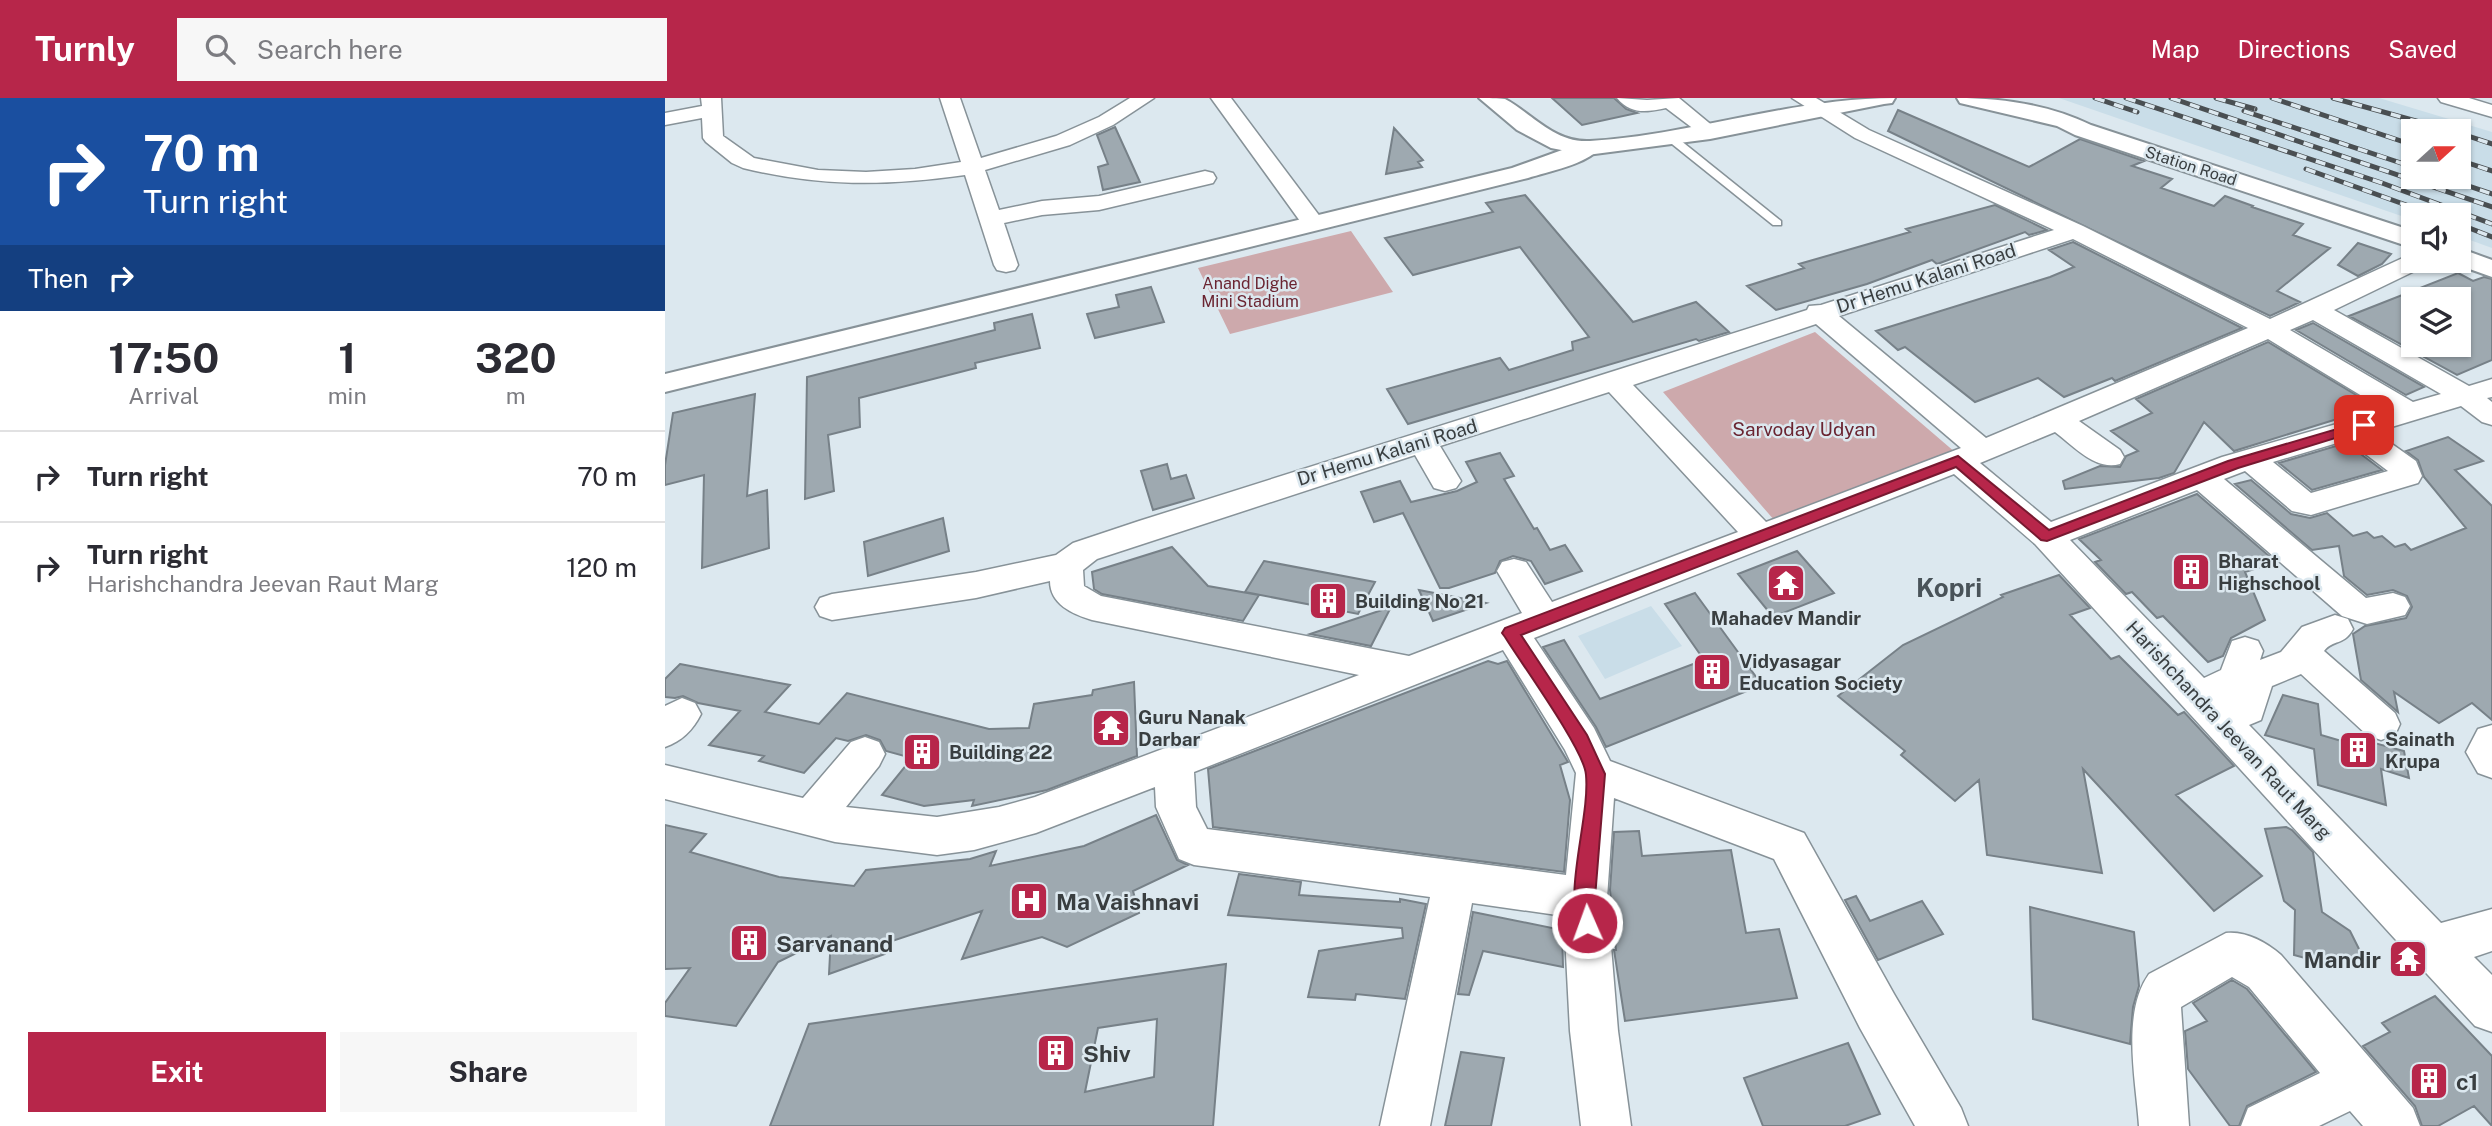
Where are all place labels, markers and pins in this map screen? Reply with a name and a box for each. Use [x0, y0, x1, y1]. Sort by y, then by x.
pin [2334, 395, 2394, 455]
place label: Bharat Highschool [2218, 550, 2320, 594]
building icon: Bharat Highschool [2170, 551, 2212, 593]
temple icon: Mahadev Mandir [1765, 562, 1807, 604]
building icon: Building No 21 [1307, 580, 1349, 622]
place label: Building No 21 [1355, 590, 1484, 612]
place label: Mahadev Mandir [1711, 607, 1861, 629]
place label: Vidyasagar Education Society [1739, 650, 1903, 694]
building icon: Vidyasagar Education Society [1691, 651, 1733, 693]
place label: Guru Nanak Darbar [1138, 706, 1246, 750]
temple icon: Guru Nanak Darbar [1090, 707, 1132, 749]
place label: Sainath Krupa [2385, 728, 2455, 772]
building icon: Sainath Krupa [2337, 729, 2379, 771]
building icon: Building 22 [901, 731, 943, 773]
place label: Building 22 [949, 741, 1053, 763]
hospital icon: Ma Vaishnavi [1008, 880, 1050, 922]
place label: Ma Vaishnavi [1056, 888, 1199, 915]
building icon: Sarvanand [728, 922, 770, 964]
place label: Sarvanand [776, 930, 893, 957]
temple icon: Mandir [2387, 938, 2429, 980]
place label: Mandir [2304, 946, 2381, 973]
building icon: Shiv [1035, 1032, 1077, 1074]
place label: Shiv [1083, 1040, 1131, 1067]
building icon: c1 [2408, 1060, 2450, 1102]
place label: c1 [2456, 1068, 2478, 1095]

